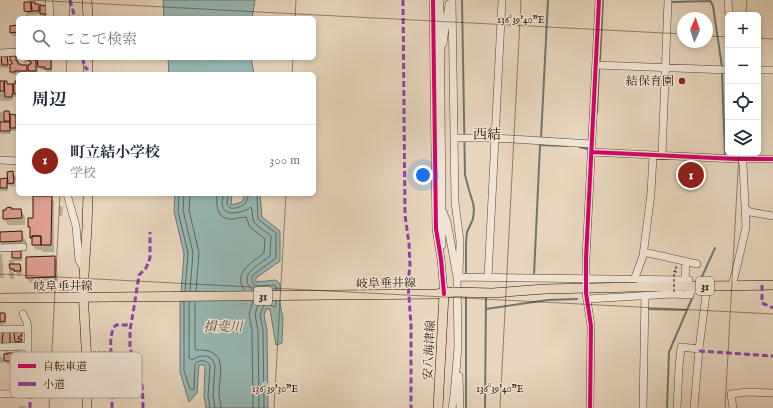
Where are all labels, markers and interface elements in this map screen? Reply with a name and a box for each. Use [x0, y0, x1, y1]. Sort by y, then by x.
north arrow [677, 12, 713, 48]
map controls [725, 12, 761, 156]
button: + [725, 12, 761, 48]
text: 136°39'40"E [497, 14, 545, 27]
search box [16, 16, 316, 60]
icon: search [30, 27, 52, 49]
text: ここで検索 [62, 30, 137, 49]
button: − [725, 48, 761, 84]
place label: 結保育園 [626, 74, 674, 89]
marker: 結保育園 [677, 76, 687, 86]
button: locate [725, 84, 761, 120]
text: 周辺 [32, 90, 66, 111]
button: layers [725, 120, 761, 156]
district label: 西結 [473, 126, 501, 144]
text: 町立結小学校 [70, 143, 160, 162]
text: 1 [43, 152, 47, 169]
text: 300 m [269, 152, 300, 169]
pin: 1 [678, 160, 704, 190]
text: 学校 [70, 165, 96, 182]
your location [413, 165, 433, 185]
street label: 岐阜垂井線 [356, 275, 416, 292]
road number: 31 [696, 277, 714, 295]
street label: 岐阜垂井線 [33, 279, 93, 294]
road number: 31 [254, 287, 272, 305]
water label: 揖斐川 [203, 319, 244, 336]
street label: 安八海津線 [420, 320, 439, 380]
legend [10, 352, 142, 398]
text: 自転車道 [43, 360, 87, 374]
text: 小道 [43, 378, 65, 392]
text: 136°39'30"E [252, 383, 298, 396]
text: 136°39'40"E [476, 383, 524, 396]

